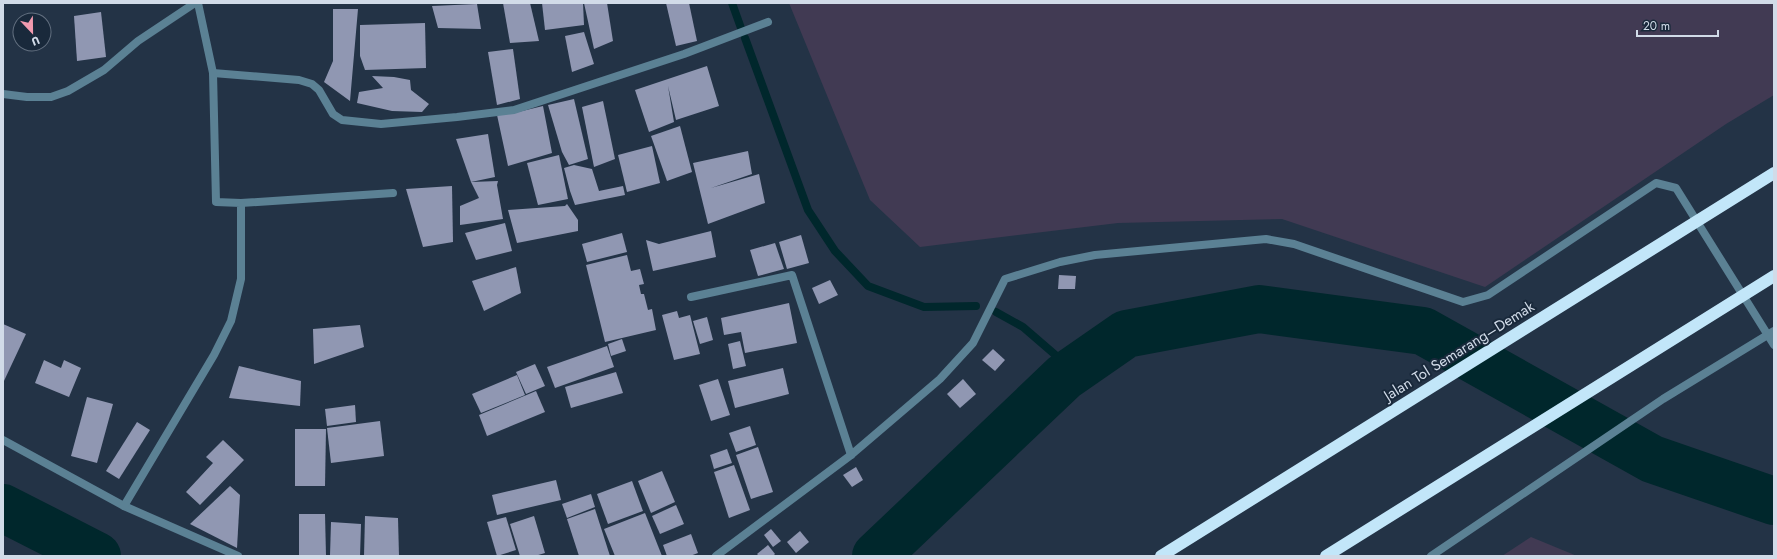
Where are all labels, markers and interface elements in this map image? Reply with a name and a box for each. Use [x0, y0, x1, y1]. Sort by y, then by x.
north arrow [12, 12, 52, 52]
scale bar [1637, 12, 1718, 38]
text: 20 m [1643, 17, 1670, 35]
text: U [29, 32, 42, 50]
street label: Jalan Tol Semarang–Demak [1378, 295, 1539, 407]

